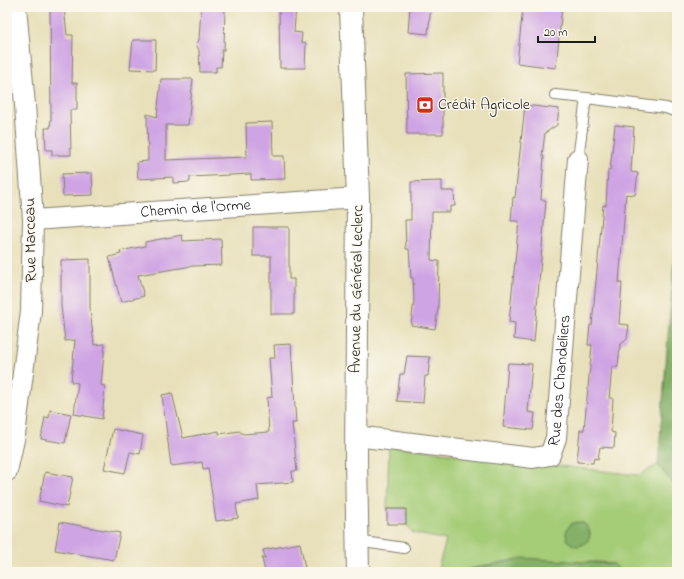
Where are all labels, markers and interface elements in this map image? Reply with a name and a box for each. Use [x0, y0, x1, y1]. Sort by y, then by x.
scale bar [538, 18, 595, 44]
text: 20 m [544, 24, 567, 42]
place label: Crédit Agricole [438, 93, 531, 117]
bank icon: Crédit Agricole [415, 95, 435, 115]
street label: Chemin de l'Orme [140, 193, 252, 225]
street label: Rue Marceau [18, 198, 44, 282]
street label: Avenue du Général Leclerc [344, 204, 370, 373]
street label: Rue des Chandeliers [542, 314, 578, 450]

